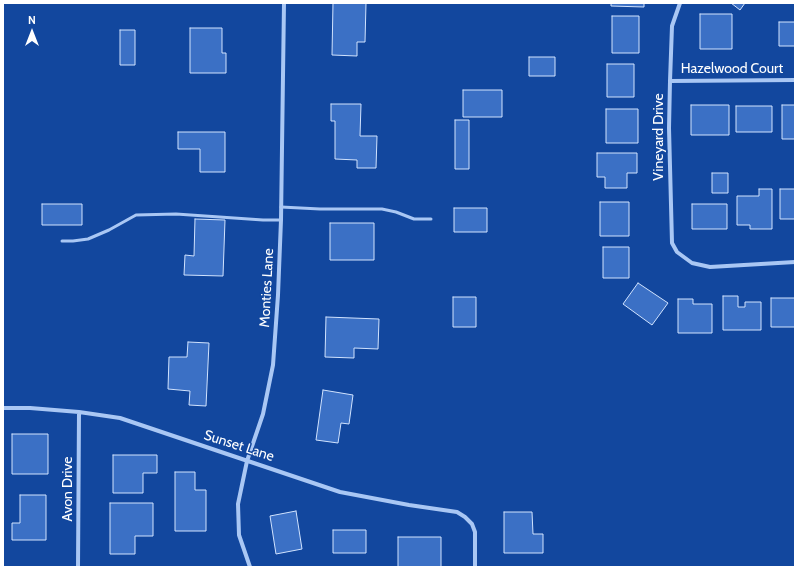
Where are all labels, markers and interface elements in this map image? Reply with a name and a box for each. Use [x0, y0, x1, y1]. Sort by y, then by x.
north arrow [12, 12, 52, 52]
text: N [28, 13, 36, 27]
street label: Hazelwood Court [681, 61, 783, 77]
street label: Vineyard Drive [651, 93, 667, 181]
street label: Monties Lane [257, 248, 277, 328]
street label: Sunset Lane [202, 427, 276, 465]
street label: Avon Drive [60, 457, 76, 521]

